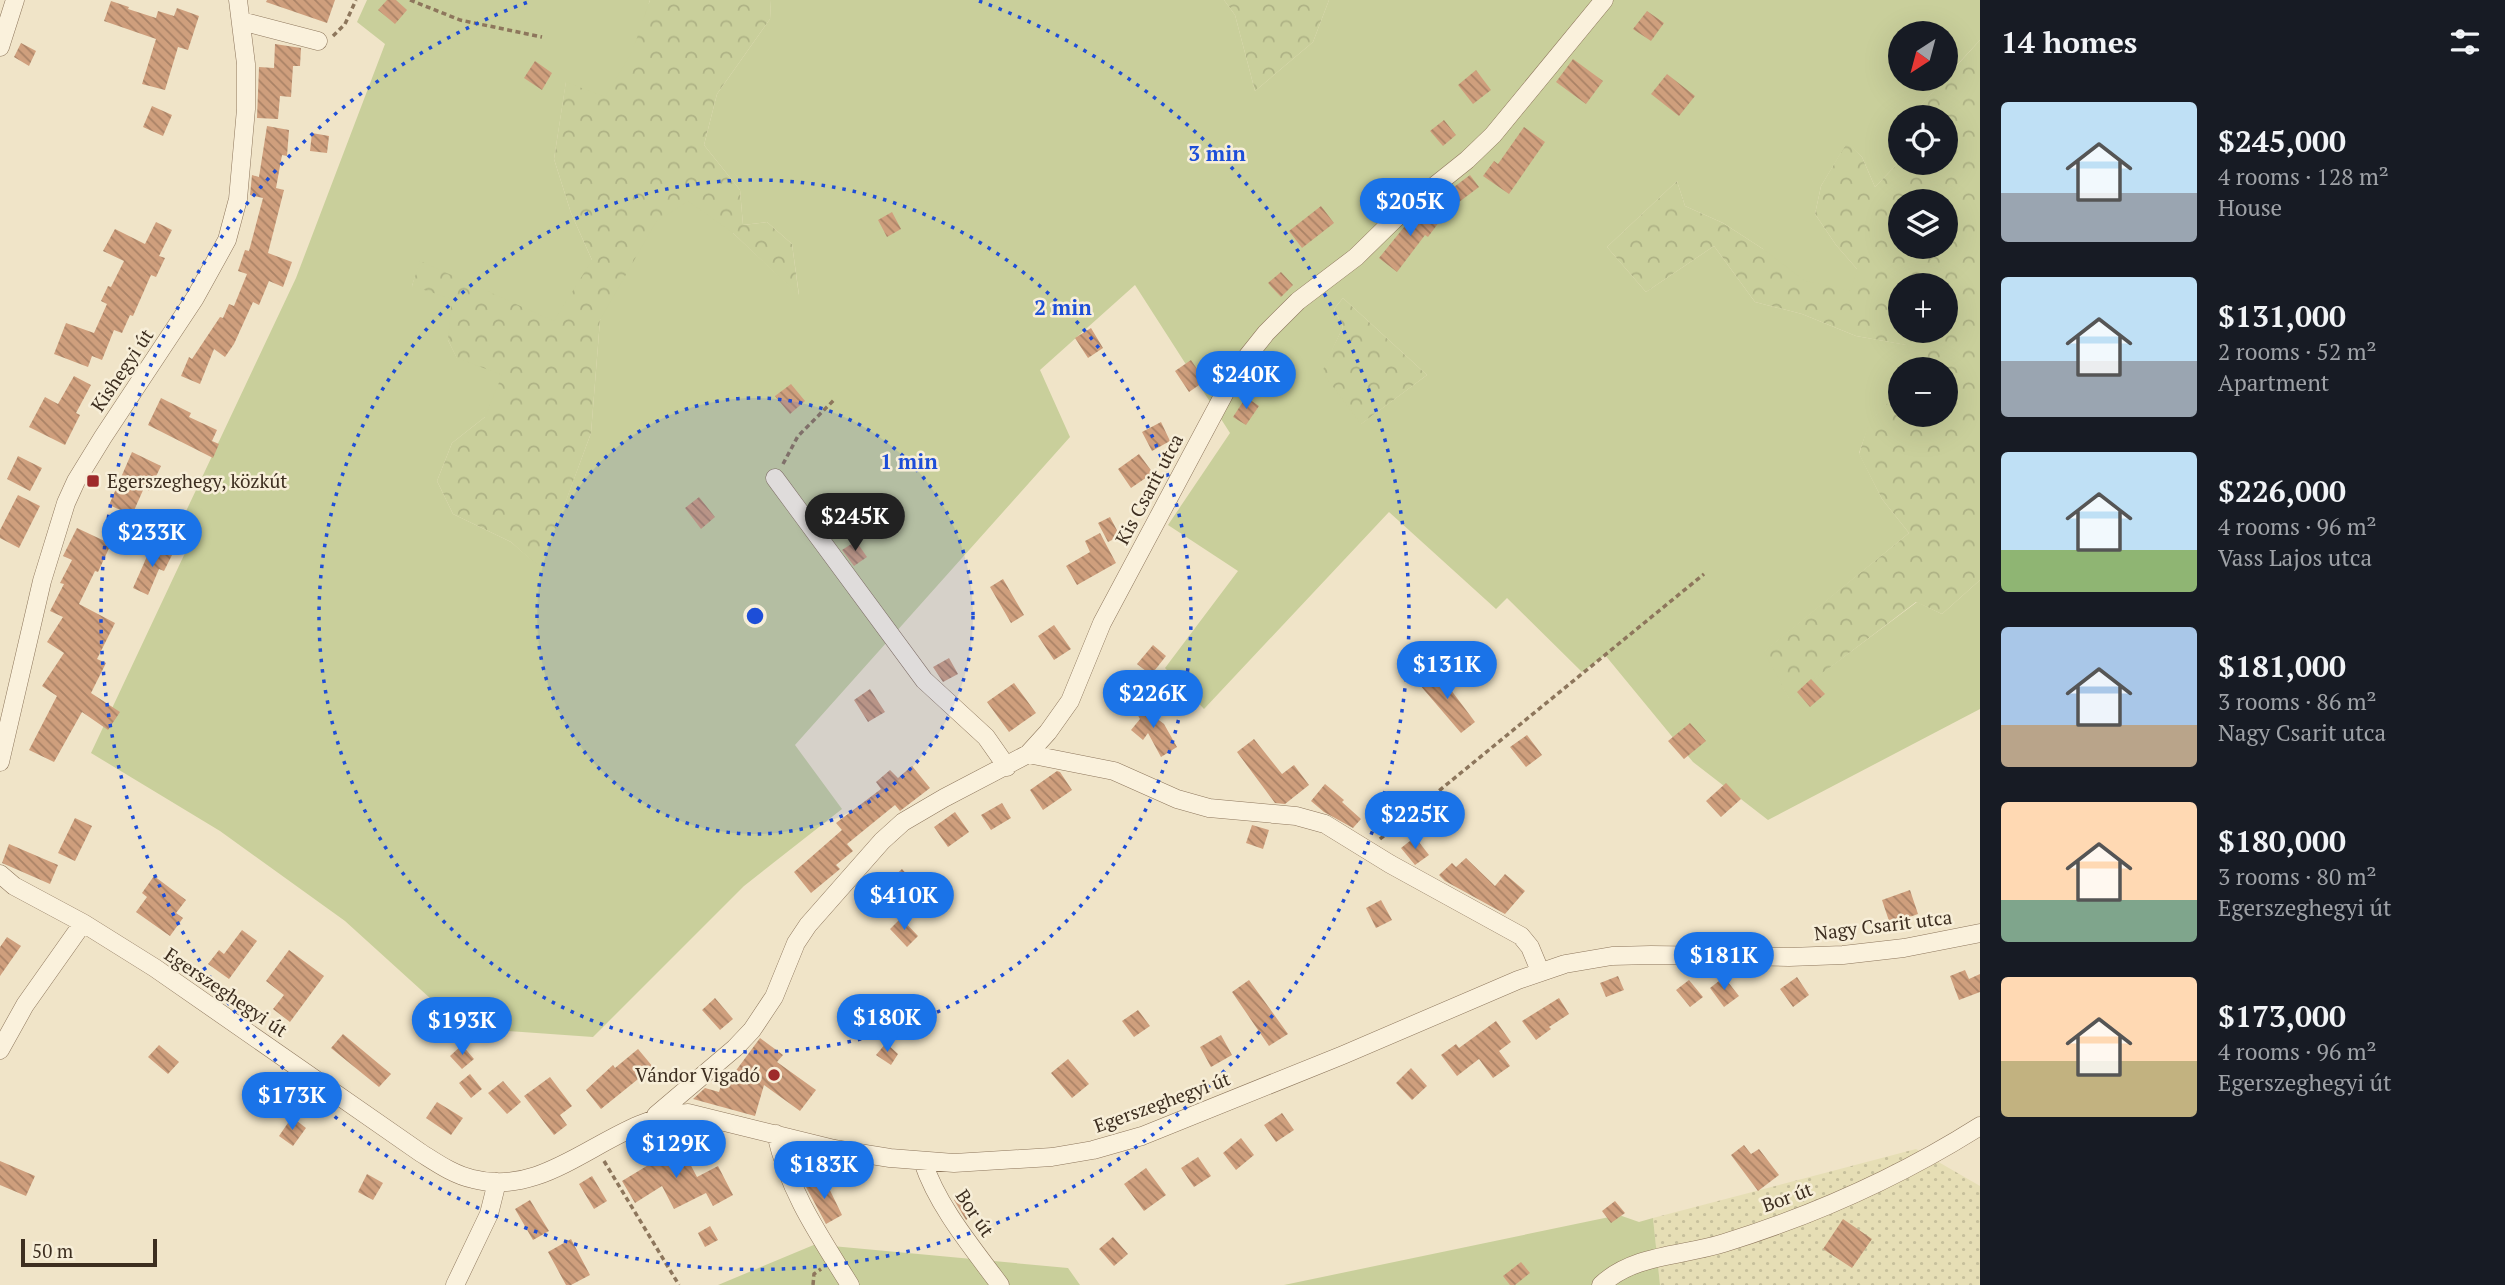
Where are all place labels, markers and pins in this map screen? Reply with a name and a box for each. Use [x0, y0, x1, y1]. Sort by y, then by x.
pin: $205K [1361, 178, 1459, 238]
pin: $240K [1197, 352, 1295, 411]
place label: Egerszeghegy, közkút [107, 468, 287, 493]
marker: Egerszeghegy, közkút [85, 473, 101, 489]
pin: $245K [806, 494, 904, 553]
pin: $233K [103, 510, 201, 569]
centre of rings [743, 604, 767, 628]
pin: $131K [1398, 642, 1496, 701]
pin: $226K [1104, 670, 1202, 730]
pin: $225K [1366, 792, 1464, 851]
pin: $410K [855, 872, 953, 932]
pin: $181K [1675, 932, 1773, 992]
pin: $180K [838, 995, 936, 1054]
pin: $193K [413, 998, 511, 1057]
place label: Vándor Vigadó [635, 1062, 760, 1087]
marker: Vándor Vigadó [766, 1067, 782, 1083]
pin: $173K [243, 1072, 341, 1132]
pin: $129K [627, 1120, 725, 1180]
pin: $183K [775, 1142, 873, 1201]

